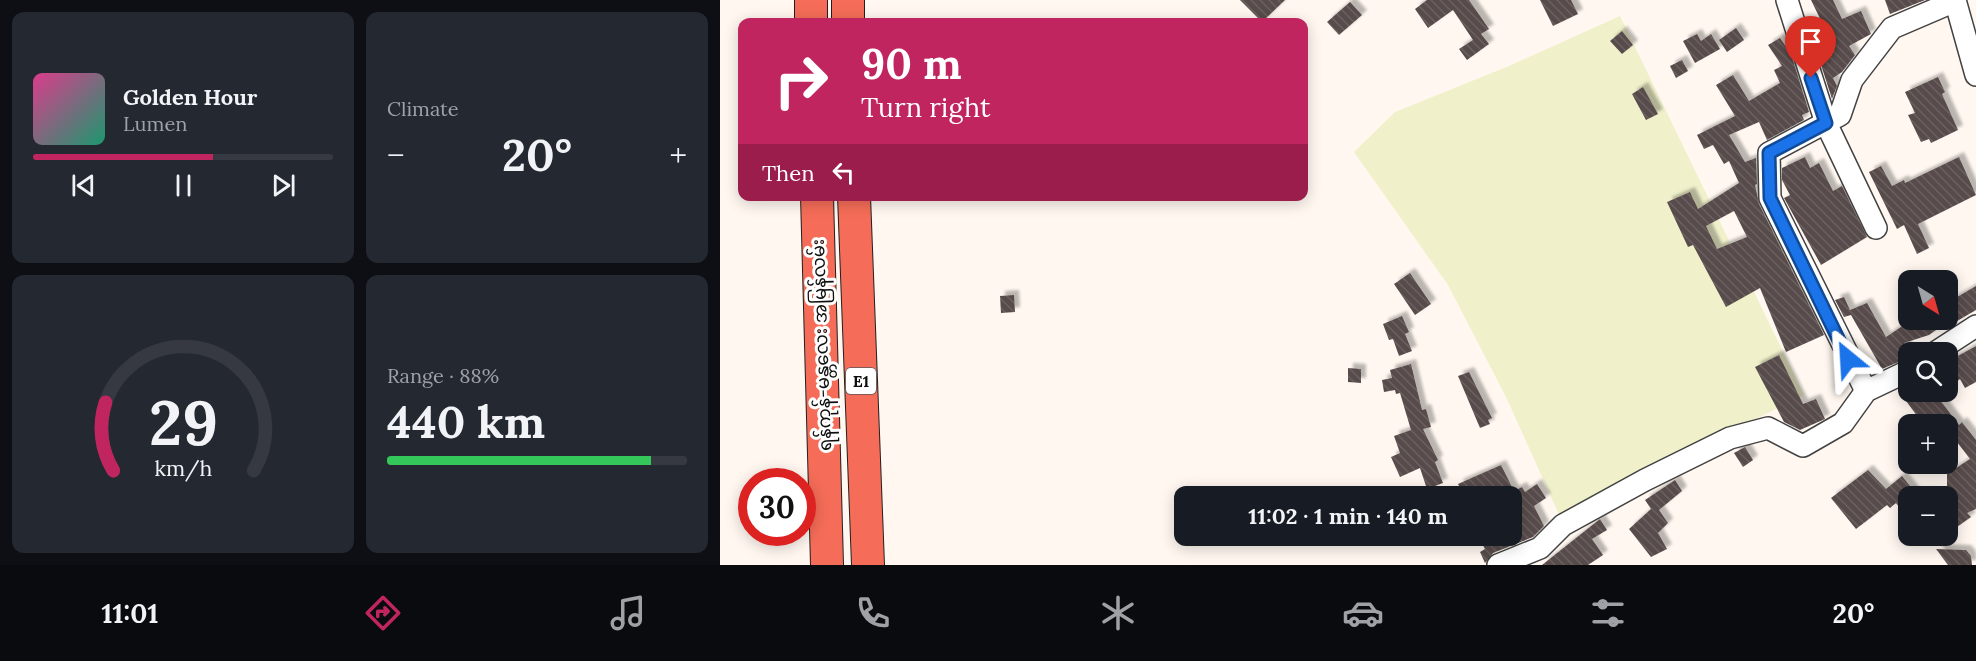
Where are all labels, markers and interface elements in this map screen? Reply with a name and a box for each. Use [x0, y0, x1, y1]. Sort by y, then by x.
pin [1785, 16, 1836, 78]
icon: arrive [1794, 25, 1827, 58]
text: 90 m [861, 37, 962, 91]
icon: right [762, 42, 840, 120]
text: Golden Hour [123, 83, 257, 111]
text: Turn right [861, 90, 990, 124]
text: Climate [387, 96, 459, 121]
text: Lumen [123, 111, 187, 136]
text: 20° [502, 126, 572, 183]
text: − [387, 134, 405, 176]
text: + [669, 134, 687, 176]
icon: left [827, 156, 860, 189]
text: Then [762, 159, 815, 187]
icon: previous [67, 169, 100, 202]
icon: pause [167, 169, 200, 202]
icon: next [267, 169, 300, 202]
street label: ရန်ကုန်-မန္တလေး အမြန်လမ်း [805, 238, 840, 452]
north arrow [1898, 270, 1958, 330]
map controls [1898, 270, 1958, 546]
position arrow [1816, 327, 1880, 391]
button: search [1898, 342, 1958, 402]
text: Range · 88% [387, 363, 499, 388]
road number: E1 [846, 368, 876, 394]
text: 29 [148, 382, 218, 462]
text: 440 km [387, 393, 545, 450]
button: + [1898, 414, 1958, 474]
text: km/h [154, 454, 212, 482]
speed limit sign: 30 [738, 468, 816, 546]
button: − [1898, 486, 1958, 546]
text: 11:02 · 1 min · 140 m [1248, 502, 1448, 530]
icon: directions [362, 592, 404, 634]
icon: music [607, 592, 649, 634]
icon: phone [852, 592, 894, 634]
icon: climate [1097, 592, 1139, 634]
icon: car [1342, 592, 1384, 634]
icon: filters [1587, 592, 1629, 634]
text: 11:01 [102, 596, 158, 630]
text: 20° [1832, 596, 1874, 630]

